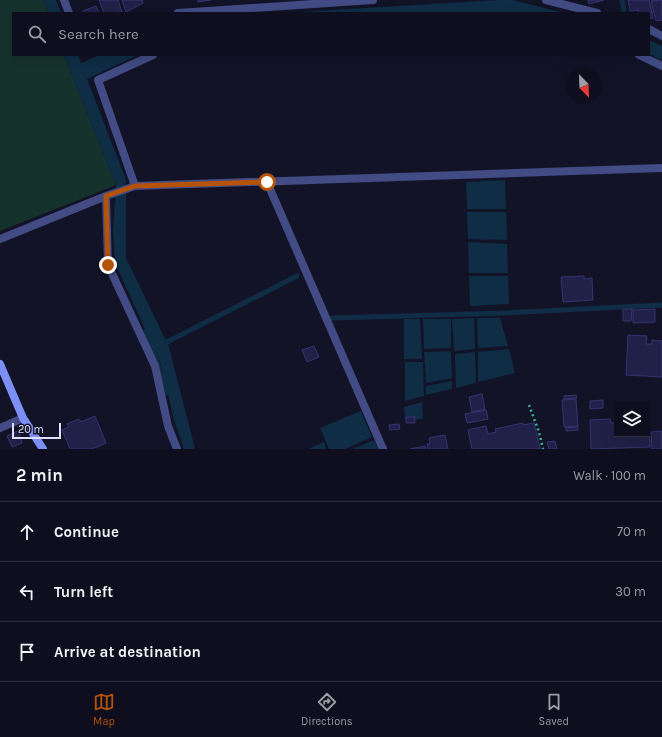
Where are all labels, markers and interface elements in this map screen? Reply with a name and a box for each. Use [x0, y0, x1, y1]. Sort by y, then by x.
search box [12, 12, 650, 56]
icon: search [26, 23, 48, 45]
text: Search here [58, 25, 139, 43]
north arrow [566, 68, 602, 104]
route start [258, 173, 276, 191]
route end [99, 256, 117, 274]
map controls [614, 401, 650, 437]
button: layers [614, 401, 650, 437]
scale bar [12, 421, 61, 440]
text: 20 m [18, 423, 44, 436]
text: 2 min [16, 465, 63, 485]
text: Walk · 100 m [573, 468, 646, 483]
icon: ahead [16, 521, 38, 543]
text: Continue [54, 523, 119, 541]
text: 70 m [617, 524, 646, 539]
icon: left [16, 581, 38, 603]
text: Turn left [54, 583, 113, 601]
text: 30 m [615, 584, 646, 599]
icon: arrive [16, 641, 38, 663]
text: Arrive at destination [54, 643, 201, 661]
tab: Map [93, 691, 115, 728]
tab: Directions [301, 691, 353, 728]
tab: Saved [539, 691, 569, 728]

